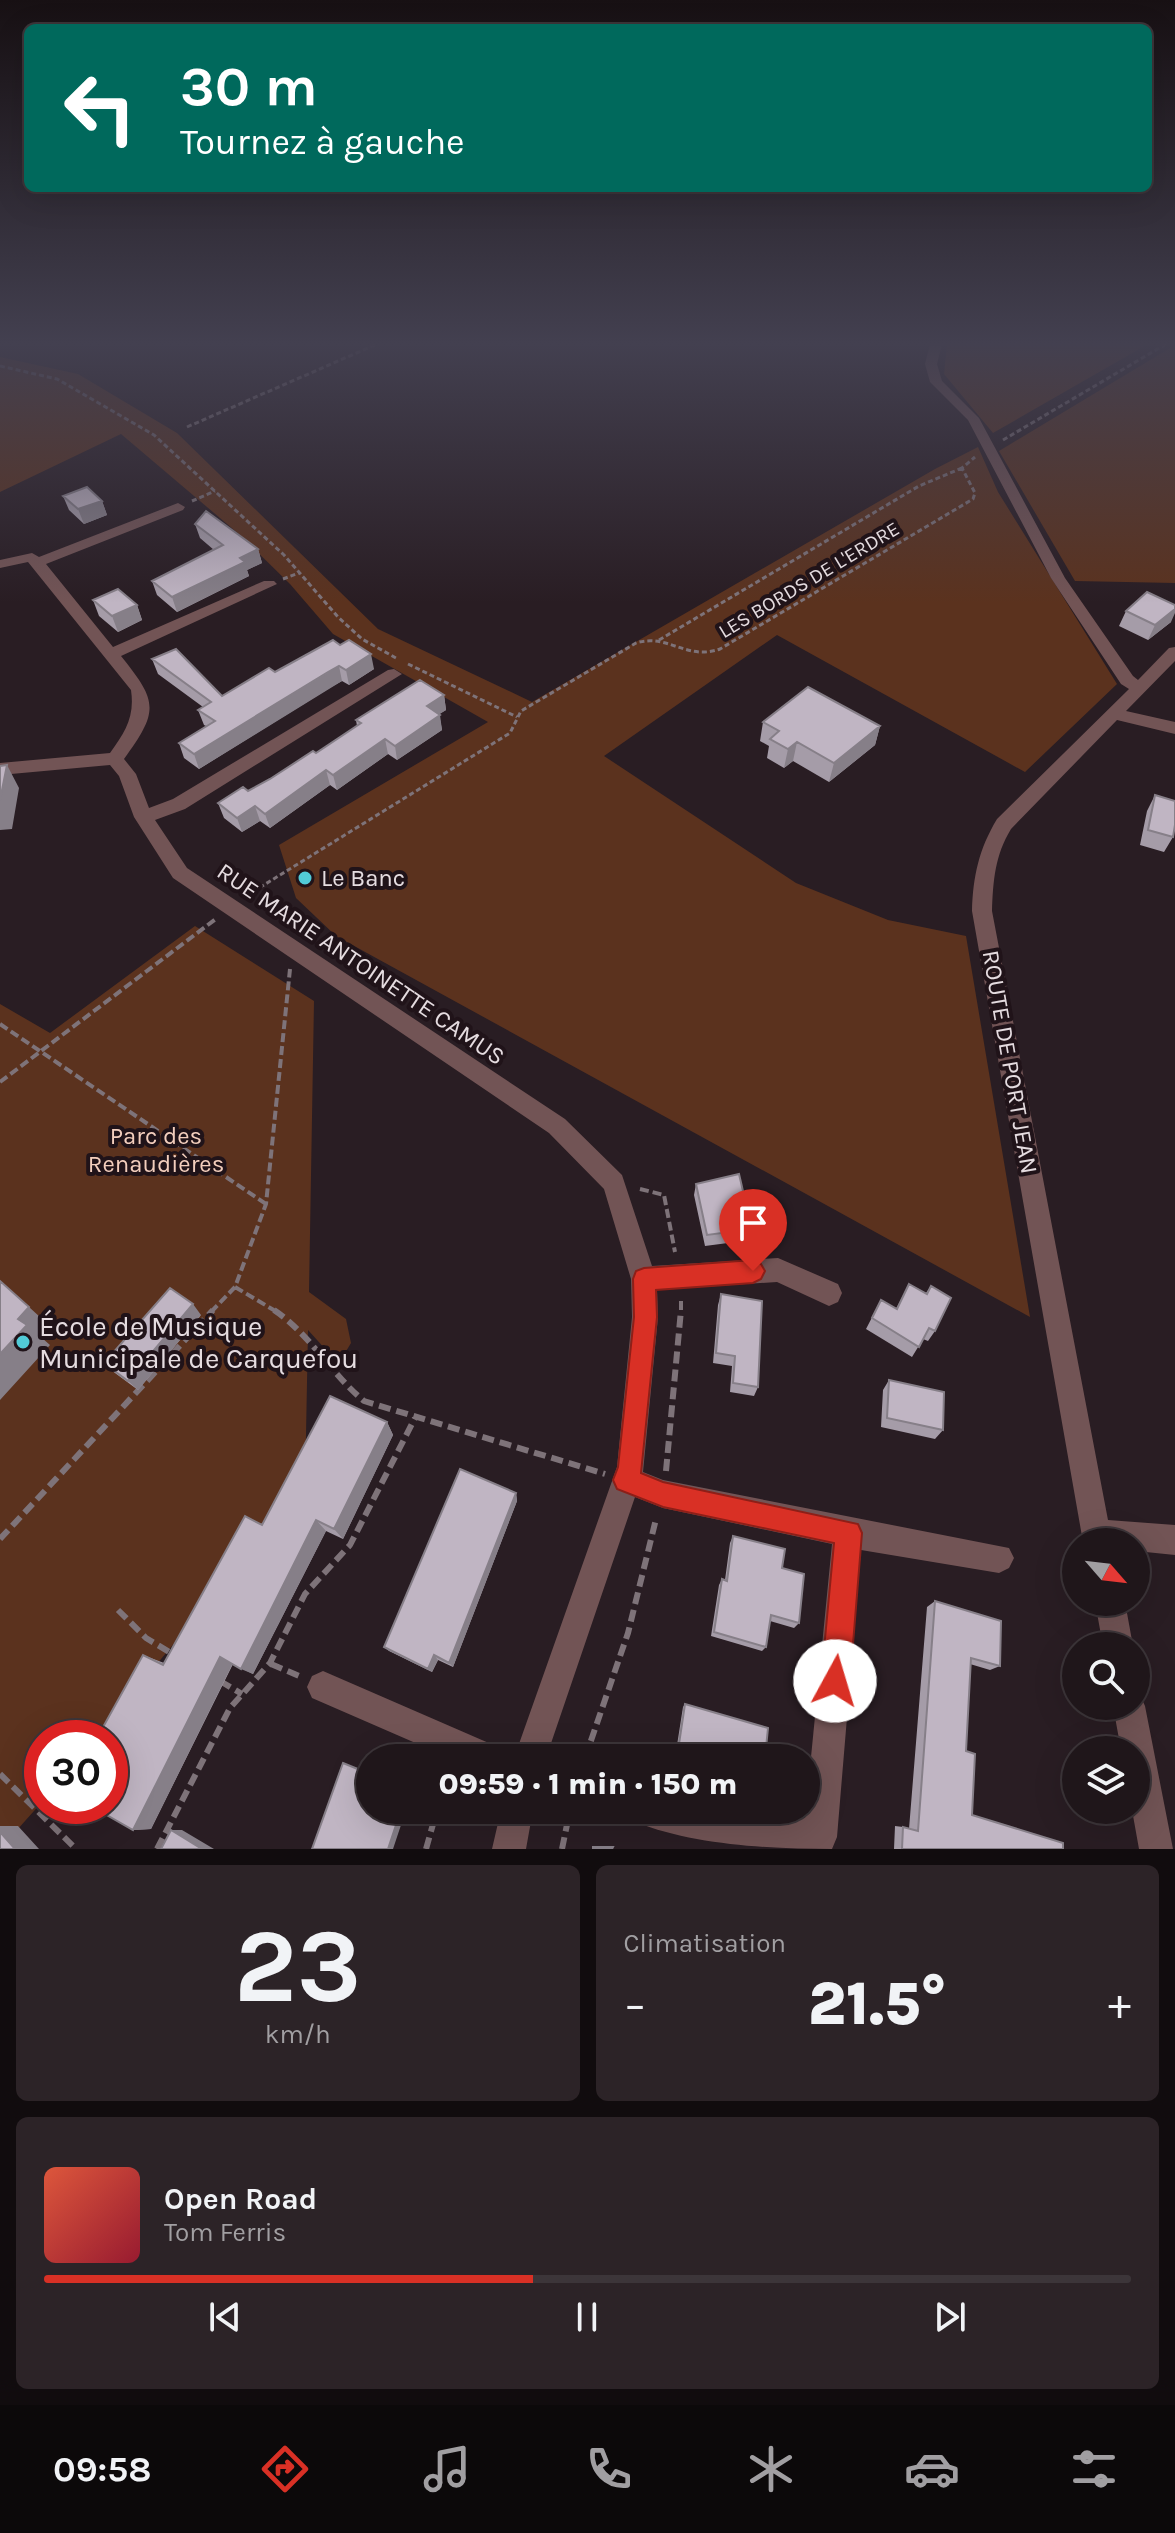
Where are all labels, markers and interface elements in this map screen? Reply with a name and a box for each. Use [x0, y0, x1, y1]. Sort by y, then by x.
text: 30 m [180, 54, 318, 119]
icon: left [48, 56, 152, 160]
text: Tournez à gauche [180, 121, 465, 163]
street label: LES BORDS DE L'ERDRE [715, 517, 903, 643]
street label: RUE MARIE ANTOINETTE CAMUS [212, 857, 510, 1071]
place label: Le Banc [321, 864, 405, 892]
marker: Le Banc [296, 869, 314, 887]
street label: ROUTE DE PORT JEAN [977, 948, 1043, 1176]
park label: Parc des Renaudières [88, 1122, 224, 1178]
pin [719, 1189, 787, 1271]
icon: arrive [731, 1201, 775, 1245]
place label: École de Musique Municipale de Carquefou [39, 1309, 358, 1375]
marker: École de Musique Municipale de Carquefou [14, 1333, 32, 1351]
north arrow [1062, 1528, 1150, 1616]
map controls [1062, 1528, 1150, 1824]
button: search [1062, 1632, 1150, 1720]
position arrow [793, 1639, 877, 1723]
speed limit sign: 30 [24, 1720, 128, 1824]
button: layers [1062, 1736, 1150, 1824]
text: 09:59 · 1 min · 150 m [439, 1766, 737, 1802]
text: 23 [234, 1906, 362, 2027]
text: Climatisation [624, 1928, 786, 1959]
text: 21.5° [808, 1969, 947, 2039]
text: − [624, 1979, 647, 2030]
text: + [1108, 1979, 1131, 2030]
text: km/h [265, 2019, 331, 2050]
text: Open Road [164, 2181, 317, 2217]
text: Tom Ferris [164, 2217, 286, 2248]
icon: previous [203, 2295, 247, 2339]
icon: pause [565, 2295, 609, 2339]
icon: next [928, 2295, 972, 2339]
icon: directions [257, 2441, 313, 2497]
icon: music [419, 2441, 475, 2497]
icon: phone [581, 2441, 637, 2497]
icon: climate [743, 2441, 799, 2497]
icon: car [904, 2441, 960, 2497]
icon: filters [1066, 2441, 1122, 2497]
text: 09:58 [53, 2448, 152, 2490]

